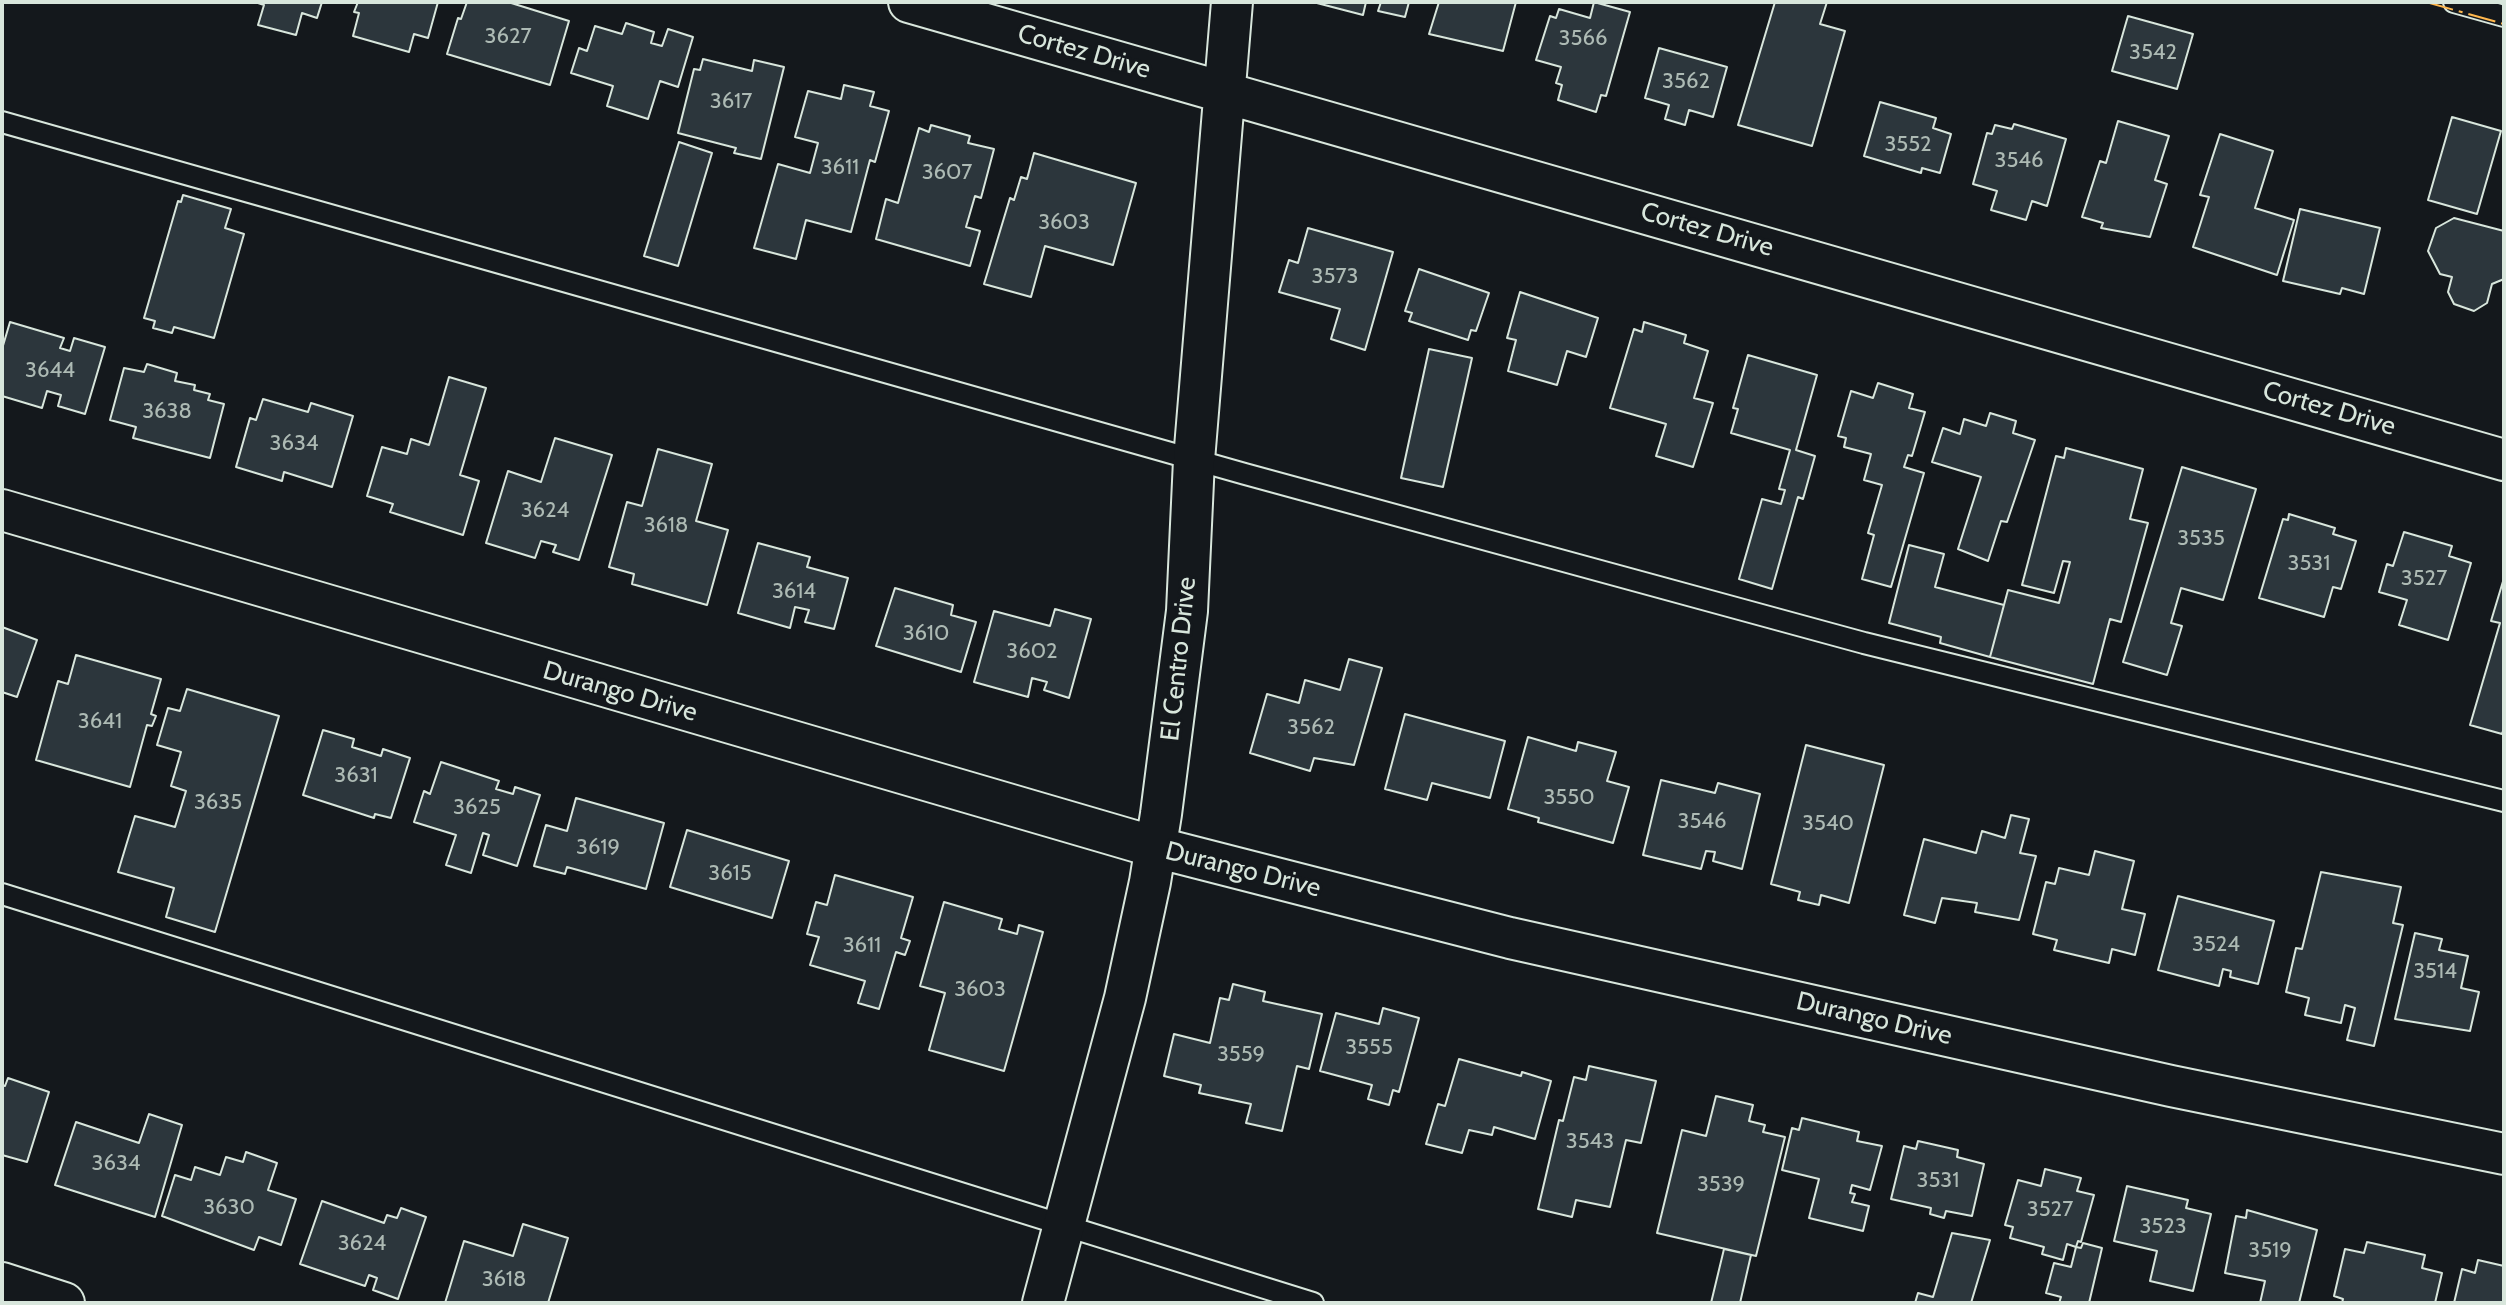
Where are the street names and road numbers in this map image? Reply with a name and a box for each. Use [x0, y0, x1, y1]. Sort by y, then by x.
street label: Cortez Drive [1014, 18, 1154, 86]
street label: Cortez Drive [1637, 196, 1777, 264]
street label: Cortez Drive [2259, 375, 2399, 443]
street label: El Centro Drive [1155, 575, 1203, 743]
street label: Durango Drive [539, 655, 701, 729]
street label: Durango Drive [1162, 836, 1324, 904]
street label: Durango Drive [1793, 986, 1955, 1052]

